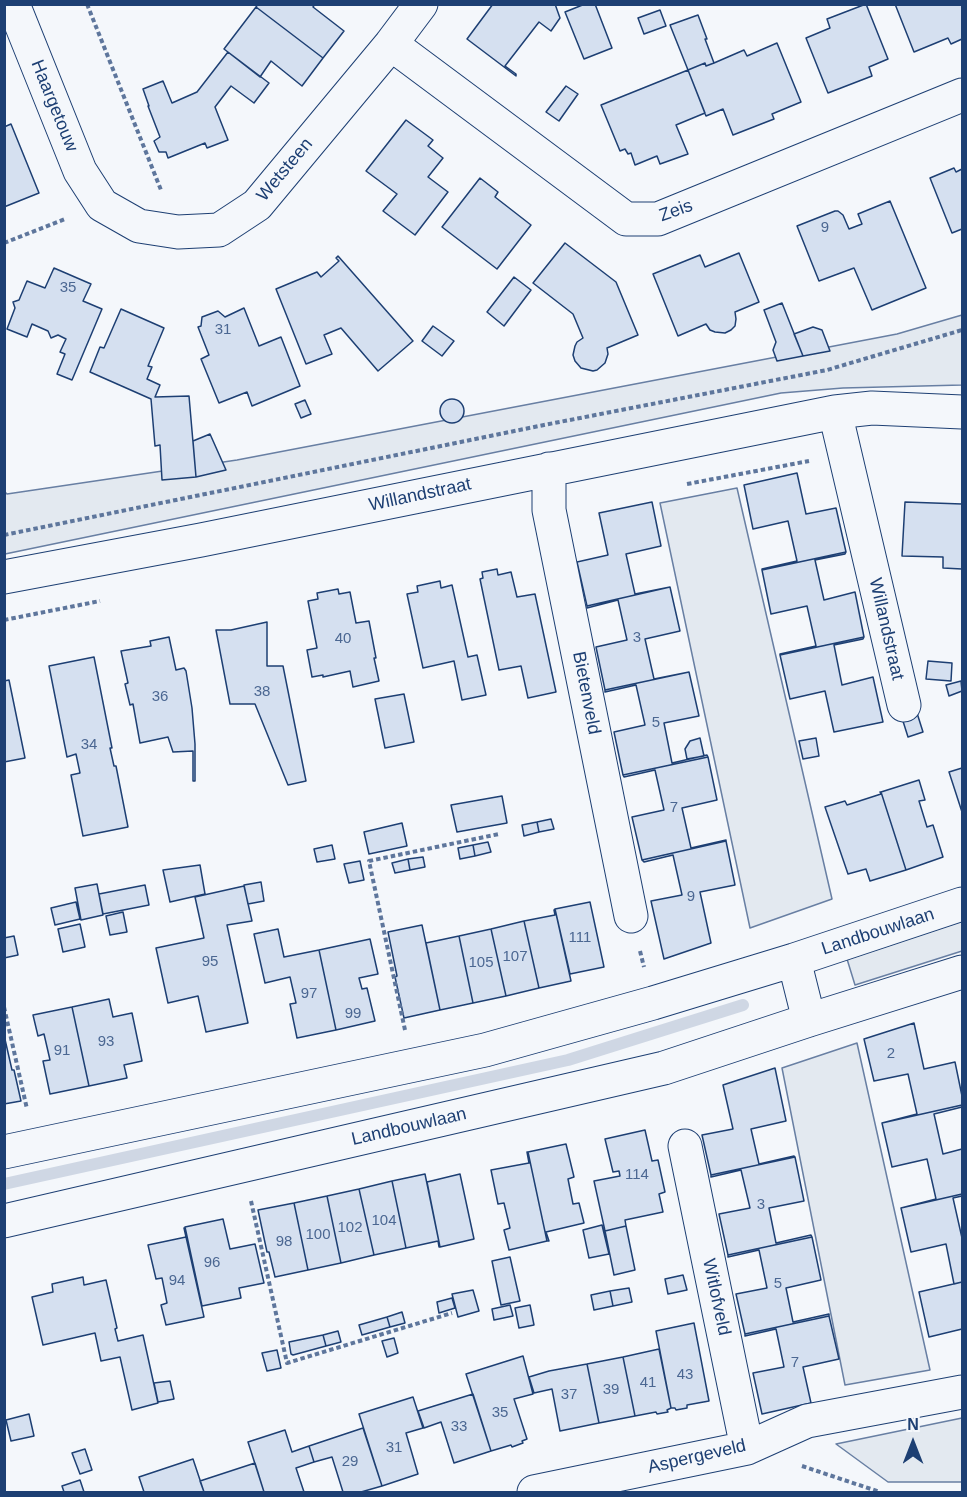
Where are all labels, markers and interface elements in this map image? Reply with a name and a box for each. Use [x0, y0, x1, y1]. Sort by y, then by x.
street label: Haargetouw [26, 57, 82, 155]
street label: Wetsteen [252, 134, 318, 206]
street label: Zeis [656, 195, 696, 227]
house number: 9 [821, 219, 829, 237]
house number: 35 [60, 279, 76, 297]
house number: 31 [215, 321, 231, 339]
street label: Willandstraat [367, 474, 473, 516]
street label: Willandstraat [864, 576, 908, 682]
house number: 3 [633, 629, 641, 647]
house number: 40 [335, 630, 351, 648]
street label: Bietenveld [567, 650, 605, 736]
house number: 38 [254, 683, 270, 701]
house number: 36 [152, 688, 168, 706]
house number: 5 [652, 714, 660, 732]
house number: 34 [81, 736, 97, 754]
house number: 7 [670, 799, 678, 817]
house number: 9 [687, 888, 695, 906]
street label: Landbouwlaan [819, 904, 937, 960]
house number: 111 [569, 929, 591, 947]
house number: 107 [502, 948, 528, 966]
house number: 95 [202, 953, 218, 971]
house number: 105 [468, 954, 494, 972]
house number: 97 [301, 985, 317, 1003]
house number: 99 [345, 1005, 361, 1023]
house number: 93 [98, 1033, 114, 1051]
house number: 91 [54, 1042, 70, 1060]
house number: 2 [887, 1045, 895, 1063]
street label: Landbouwlaan [350, 1103, 468, 1151]
house number: 114 [625, 1166, 649, 1184]
house number: 3 [757, 1196, 765, 1214]
house number: 104 [371, 1212, 397, 1230]
house number: 102 [337, 1219, 363, 1237]
house number: 100 [305, 1226, 331, 1244]
house number: 98 [276, 1233, 292, 1251]
house number: 96 [204, 1254, 220, 1272]
street label: Witlofveld [697, 1257, 735, 1337]
house number: 94 [169, 1272, 185, 1290]
house number: 5 [774, 1275, 782, 1293]
house number: 7 [791, 1354, 799, 1372]
house number: 43 [677, 1366, 693, 1384]
house number: 41 [640, 1374, 656, 1392]
house number: 39 [603, 1381, 619, 1399]
house number: 37 [561, 1386, 577, 1404]
house number: 35 [492, 1404, 508, 1422]
north arrow [883, 1413, 943, 1473]
text: N [907, 1416, 919, 1433]
house number: 33 [451, 1418, 467, 1436]
street label: Aspergeveld [646, 1435, 748, 1479]
house number: 31 [386, 1439, 402, 1457]
house number: 29 [342, 1453, 358, 1471]

